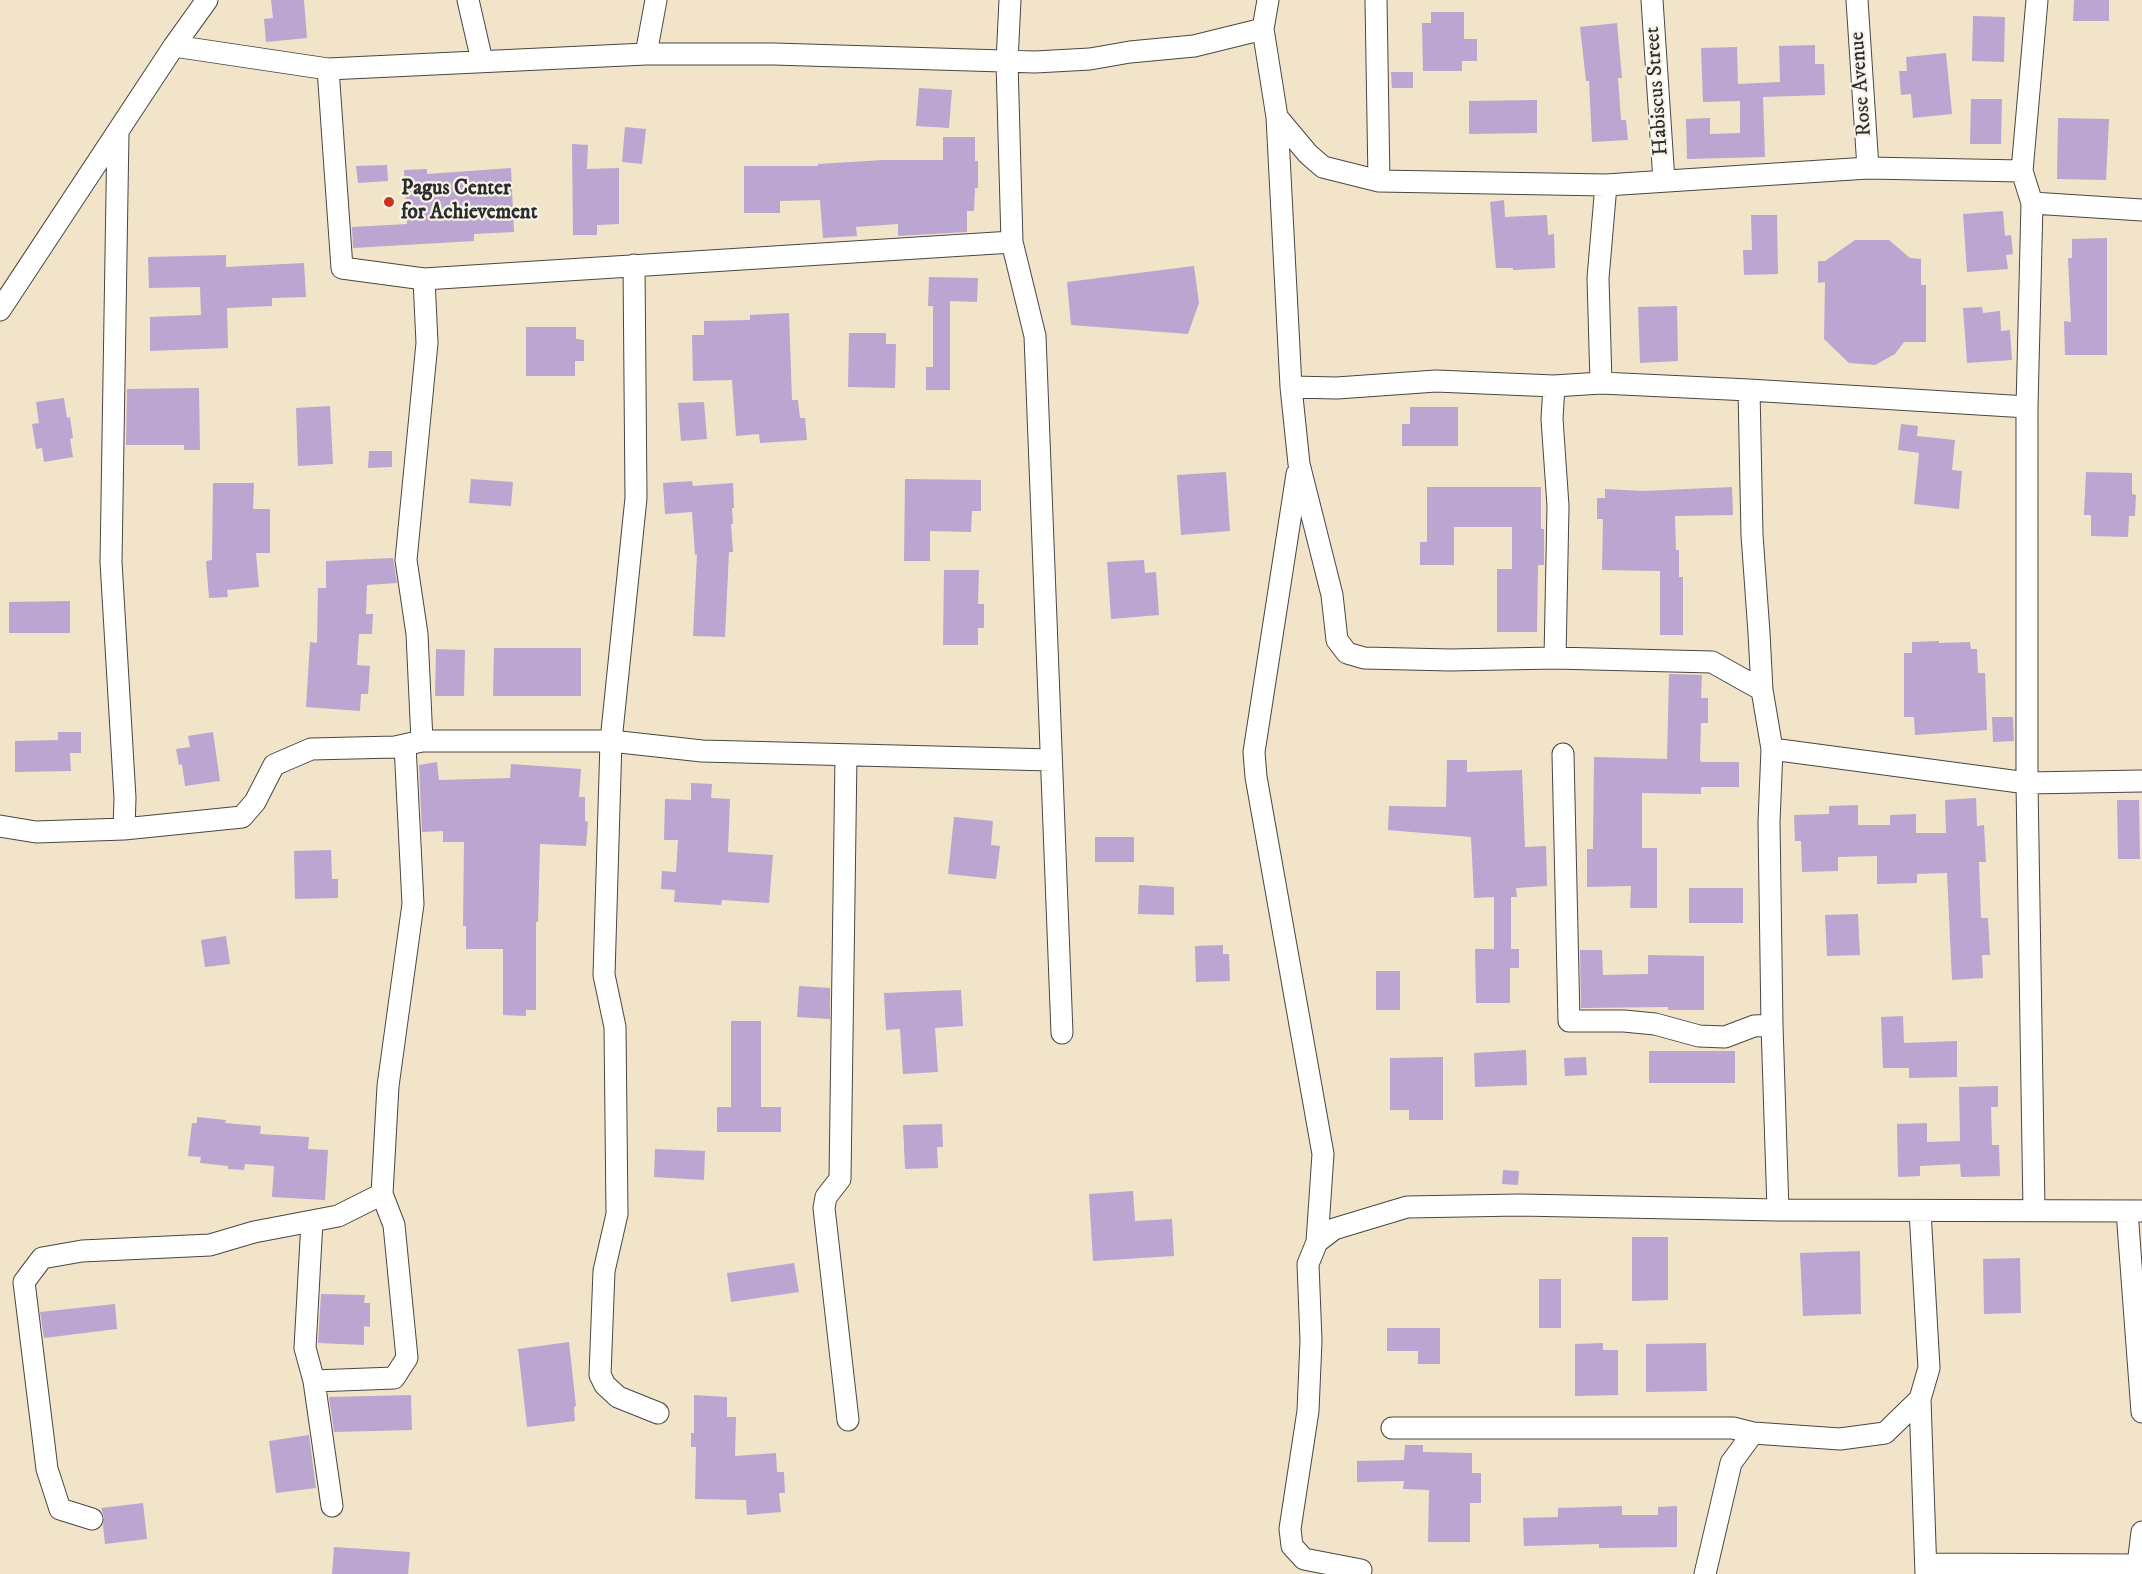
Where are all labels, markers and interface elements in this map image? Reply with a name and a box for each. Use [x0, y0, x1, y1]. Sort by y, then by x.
street label: Habiscus Street [1641, 26, 1675, 156]
street label: Rose Avenue [1846, 31, 1878, 137]
place label: Pagus Center for Achievement [401, 177, 537, 227]
marker: Pagus Center for Achievement [382, 195, 396, 209]

